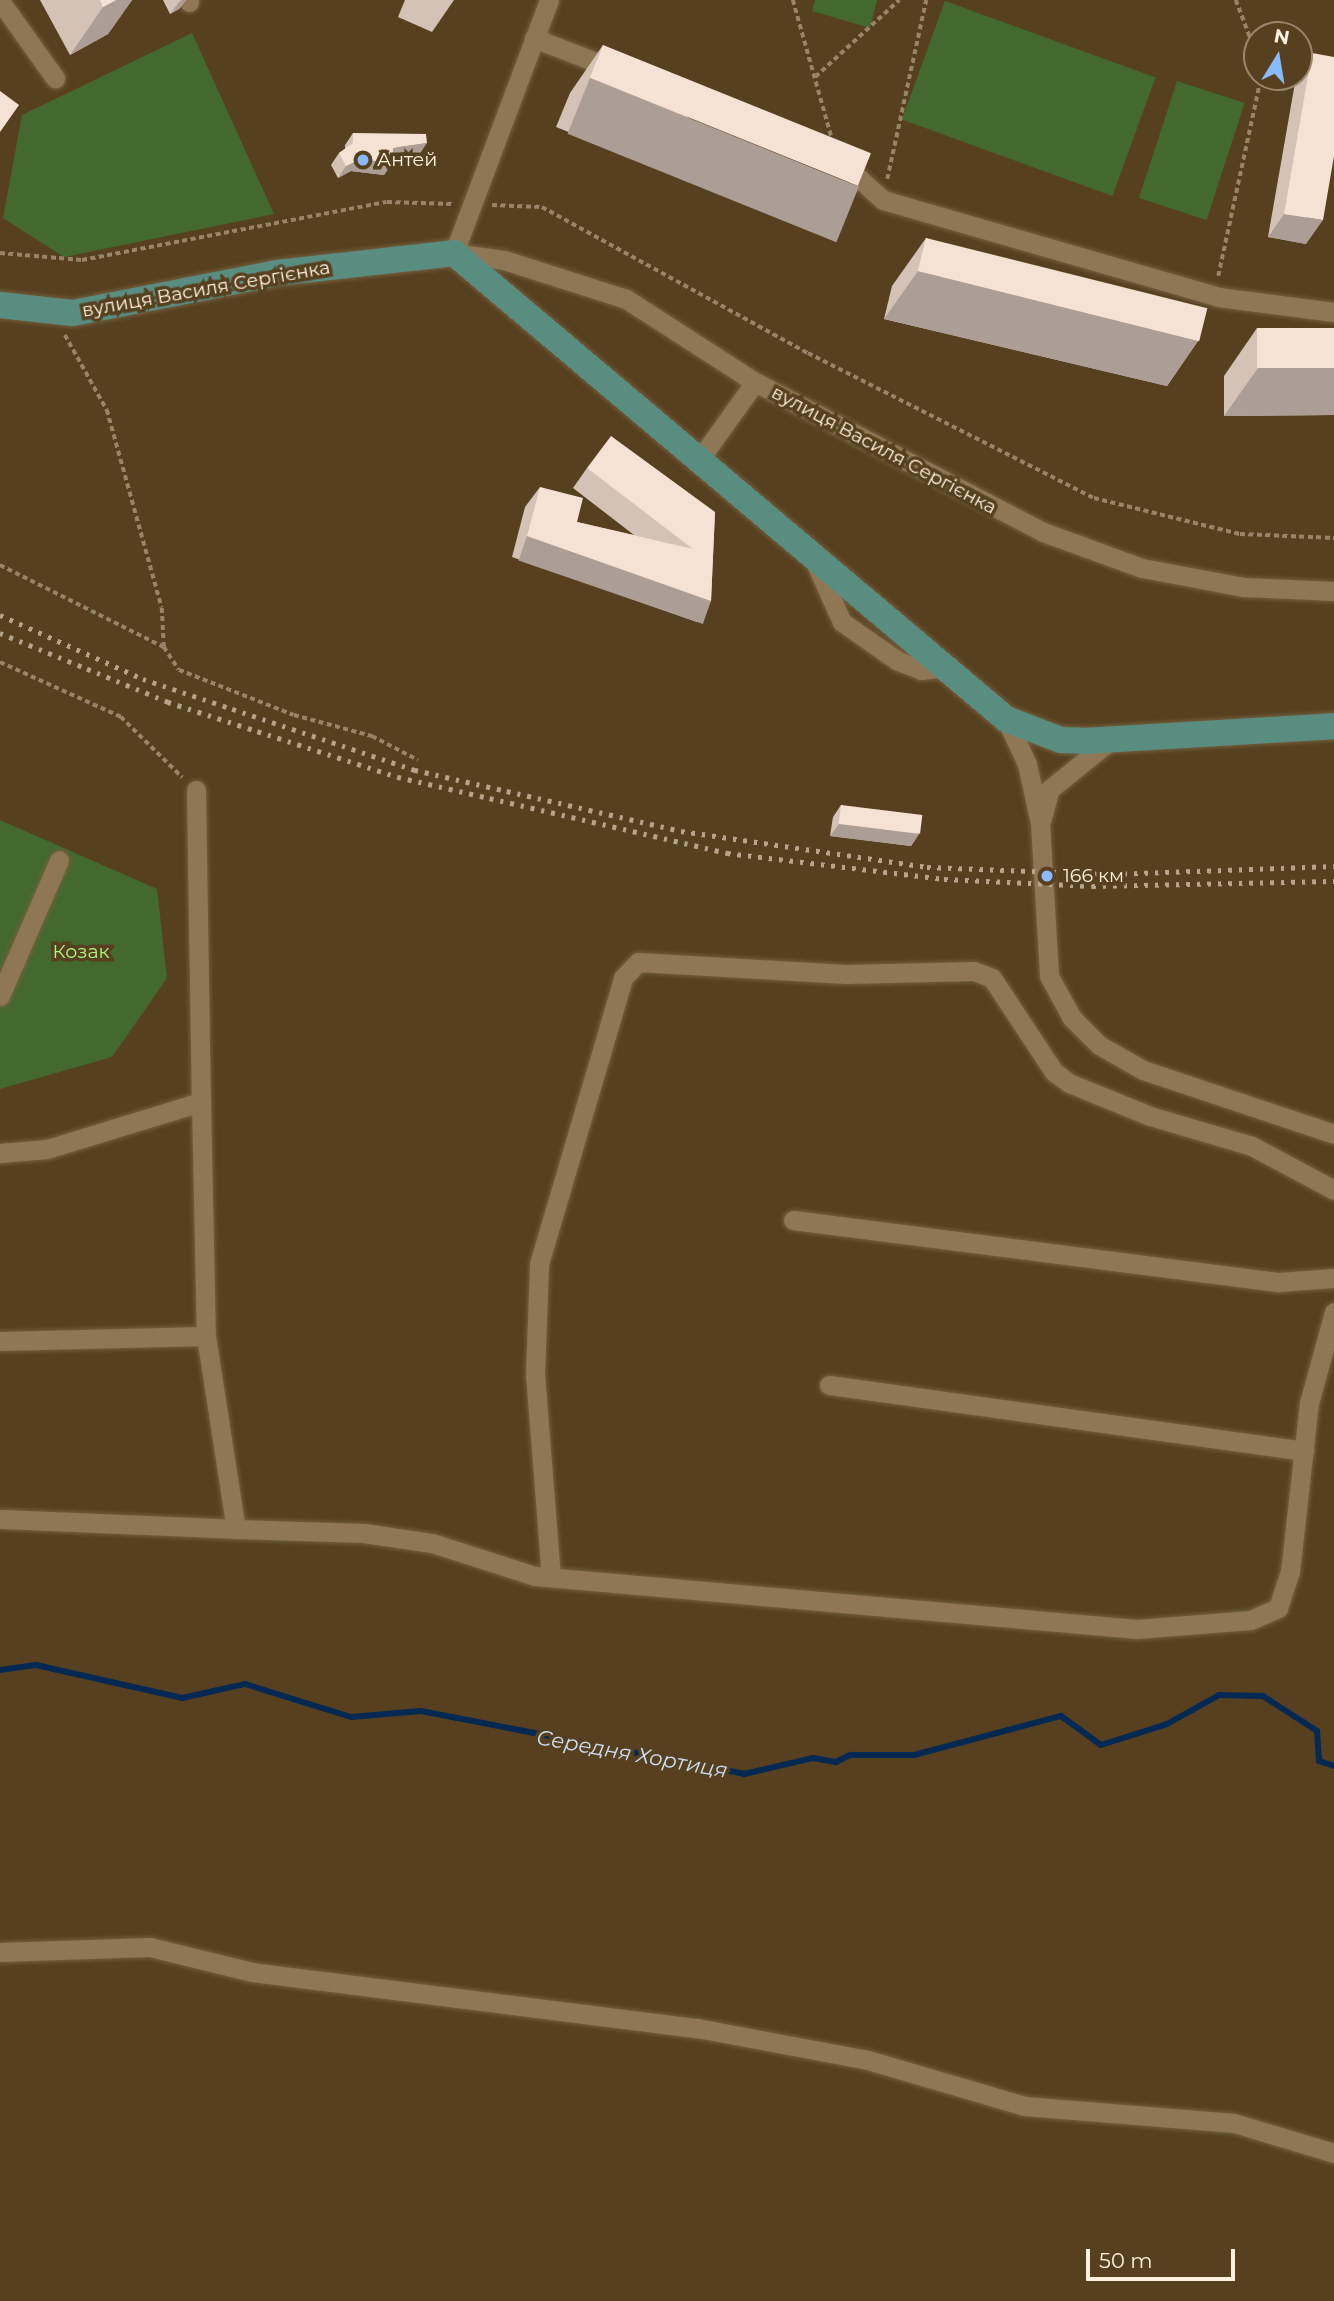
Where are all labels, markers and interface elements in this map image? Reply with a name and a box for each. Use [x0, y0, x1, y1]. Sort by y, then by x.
north arrow [1243, 21, 1313, 91]
text: N [1272, 24, 1291, 50]
place label: Антей [377, 149, 437, 171]
marker: Антей [355, 152, 371, 168]
street label: вулиця Василя Сергієнка [80, 256, 332, 322]
street label: вулиця Василя Сергієнка [768, 381, 1000, 519]
place label: 166 км [1063, 865, 1124, 887]
marker: 166 км [1037, 866, 1057, 886]
park label: Козак [52, 941, 110, 963]
water label: Середня Хортиця [535, 1725, 729, 1783]
scale bar [1089, 2234, 1238, 2278]
text: 50 m [1099, 2248, 1153, 2273]

